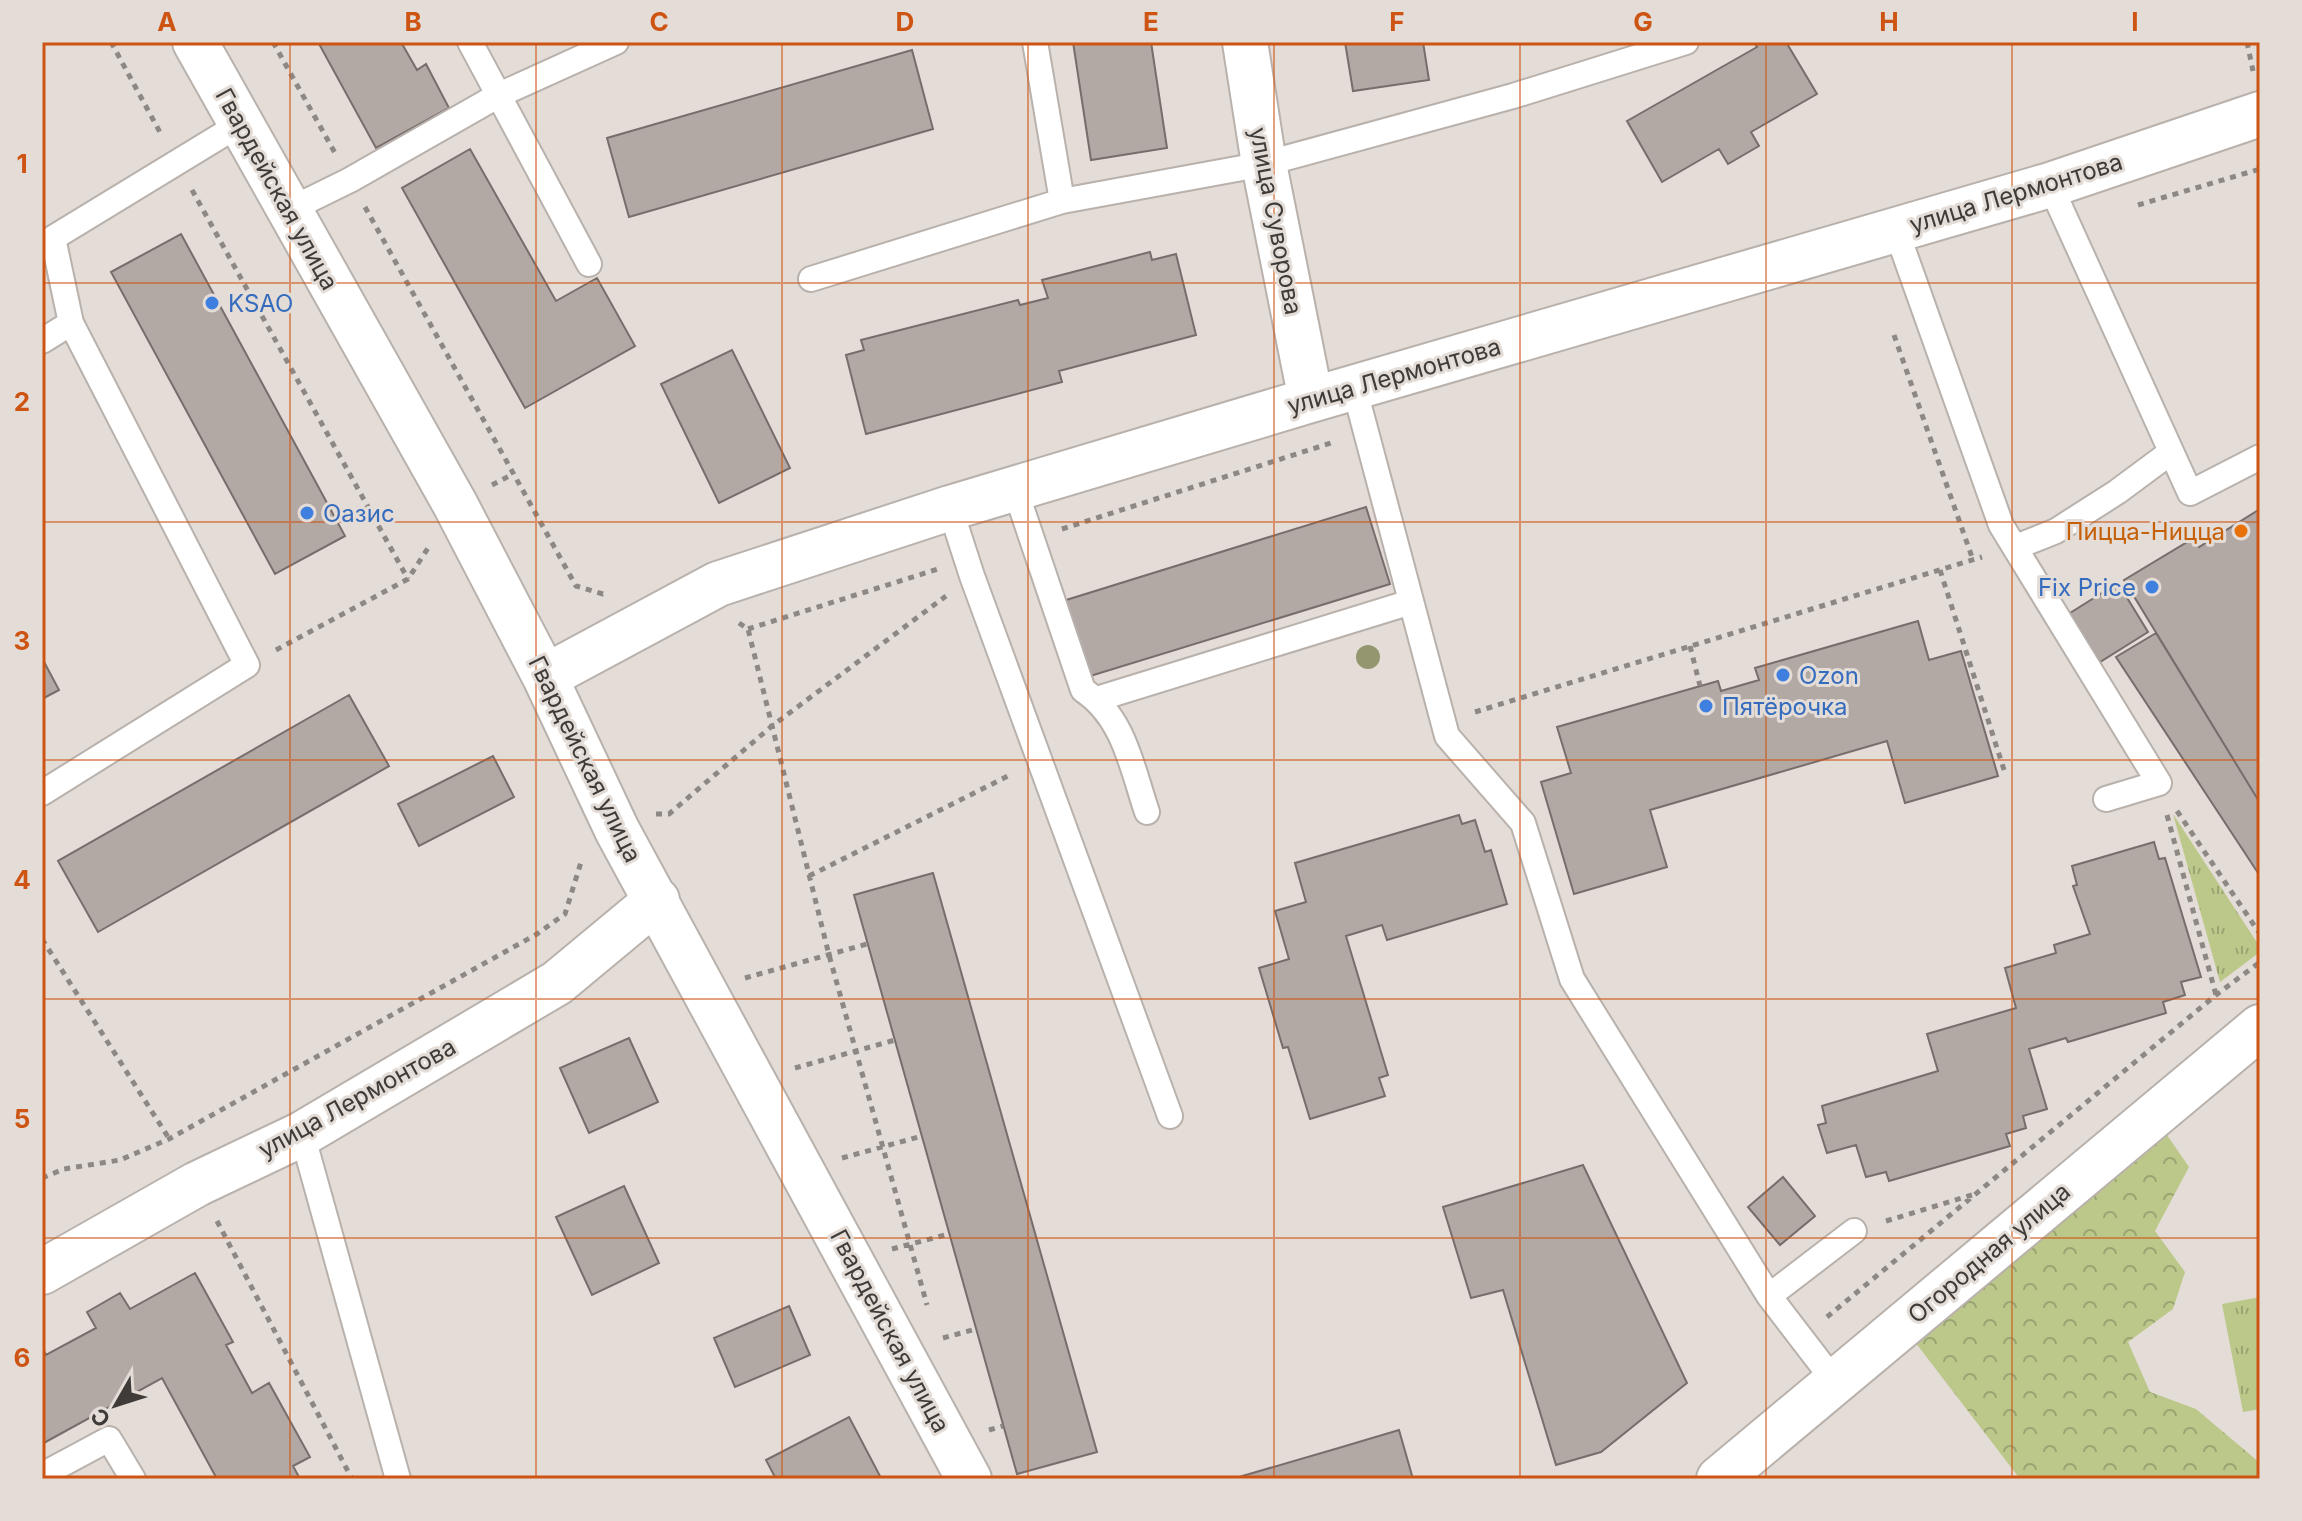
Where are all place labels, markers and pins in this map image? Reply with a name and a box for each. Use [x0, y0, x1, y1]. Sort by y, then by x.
place label: KSAO [228, 289, 293, 318]
marker: KSAO [203, 294, 221, 312]
place label: Оазис [323, 499, 395, 528]
marker: Оазис [298, 504, 316, 522]
place label: Пицца-Ницца [2066, 517, 2225, 546]
marker: Пицца-Ницца [2232, 522, 2250, 540]
place label: Fix Price [2038, 573, 2136, 602]
marker: Fix Price [2143, 578, 2161, 596]
place label: Ozon [1799, 661, 1859, 690]
marker: Ozon [1774, 666, 1792, 684]
place label: Пятёрочка [1722, 692, 1848, 721]
marker: Пятёрочка [1697, 697, 1715, 715]

